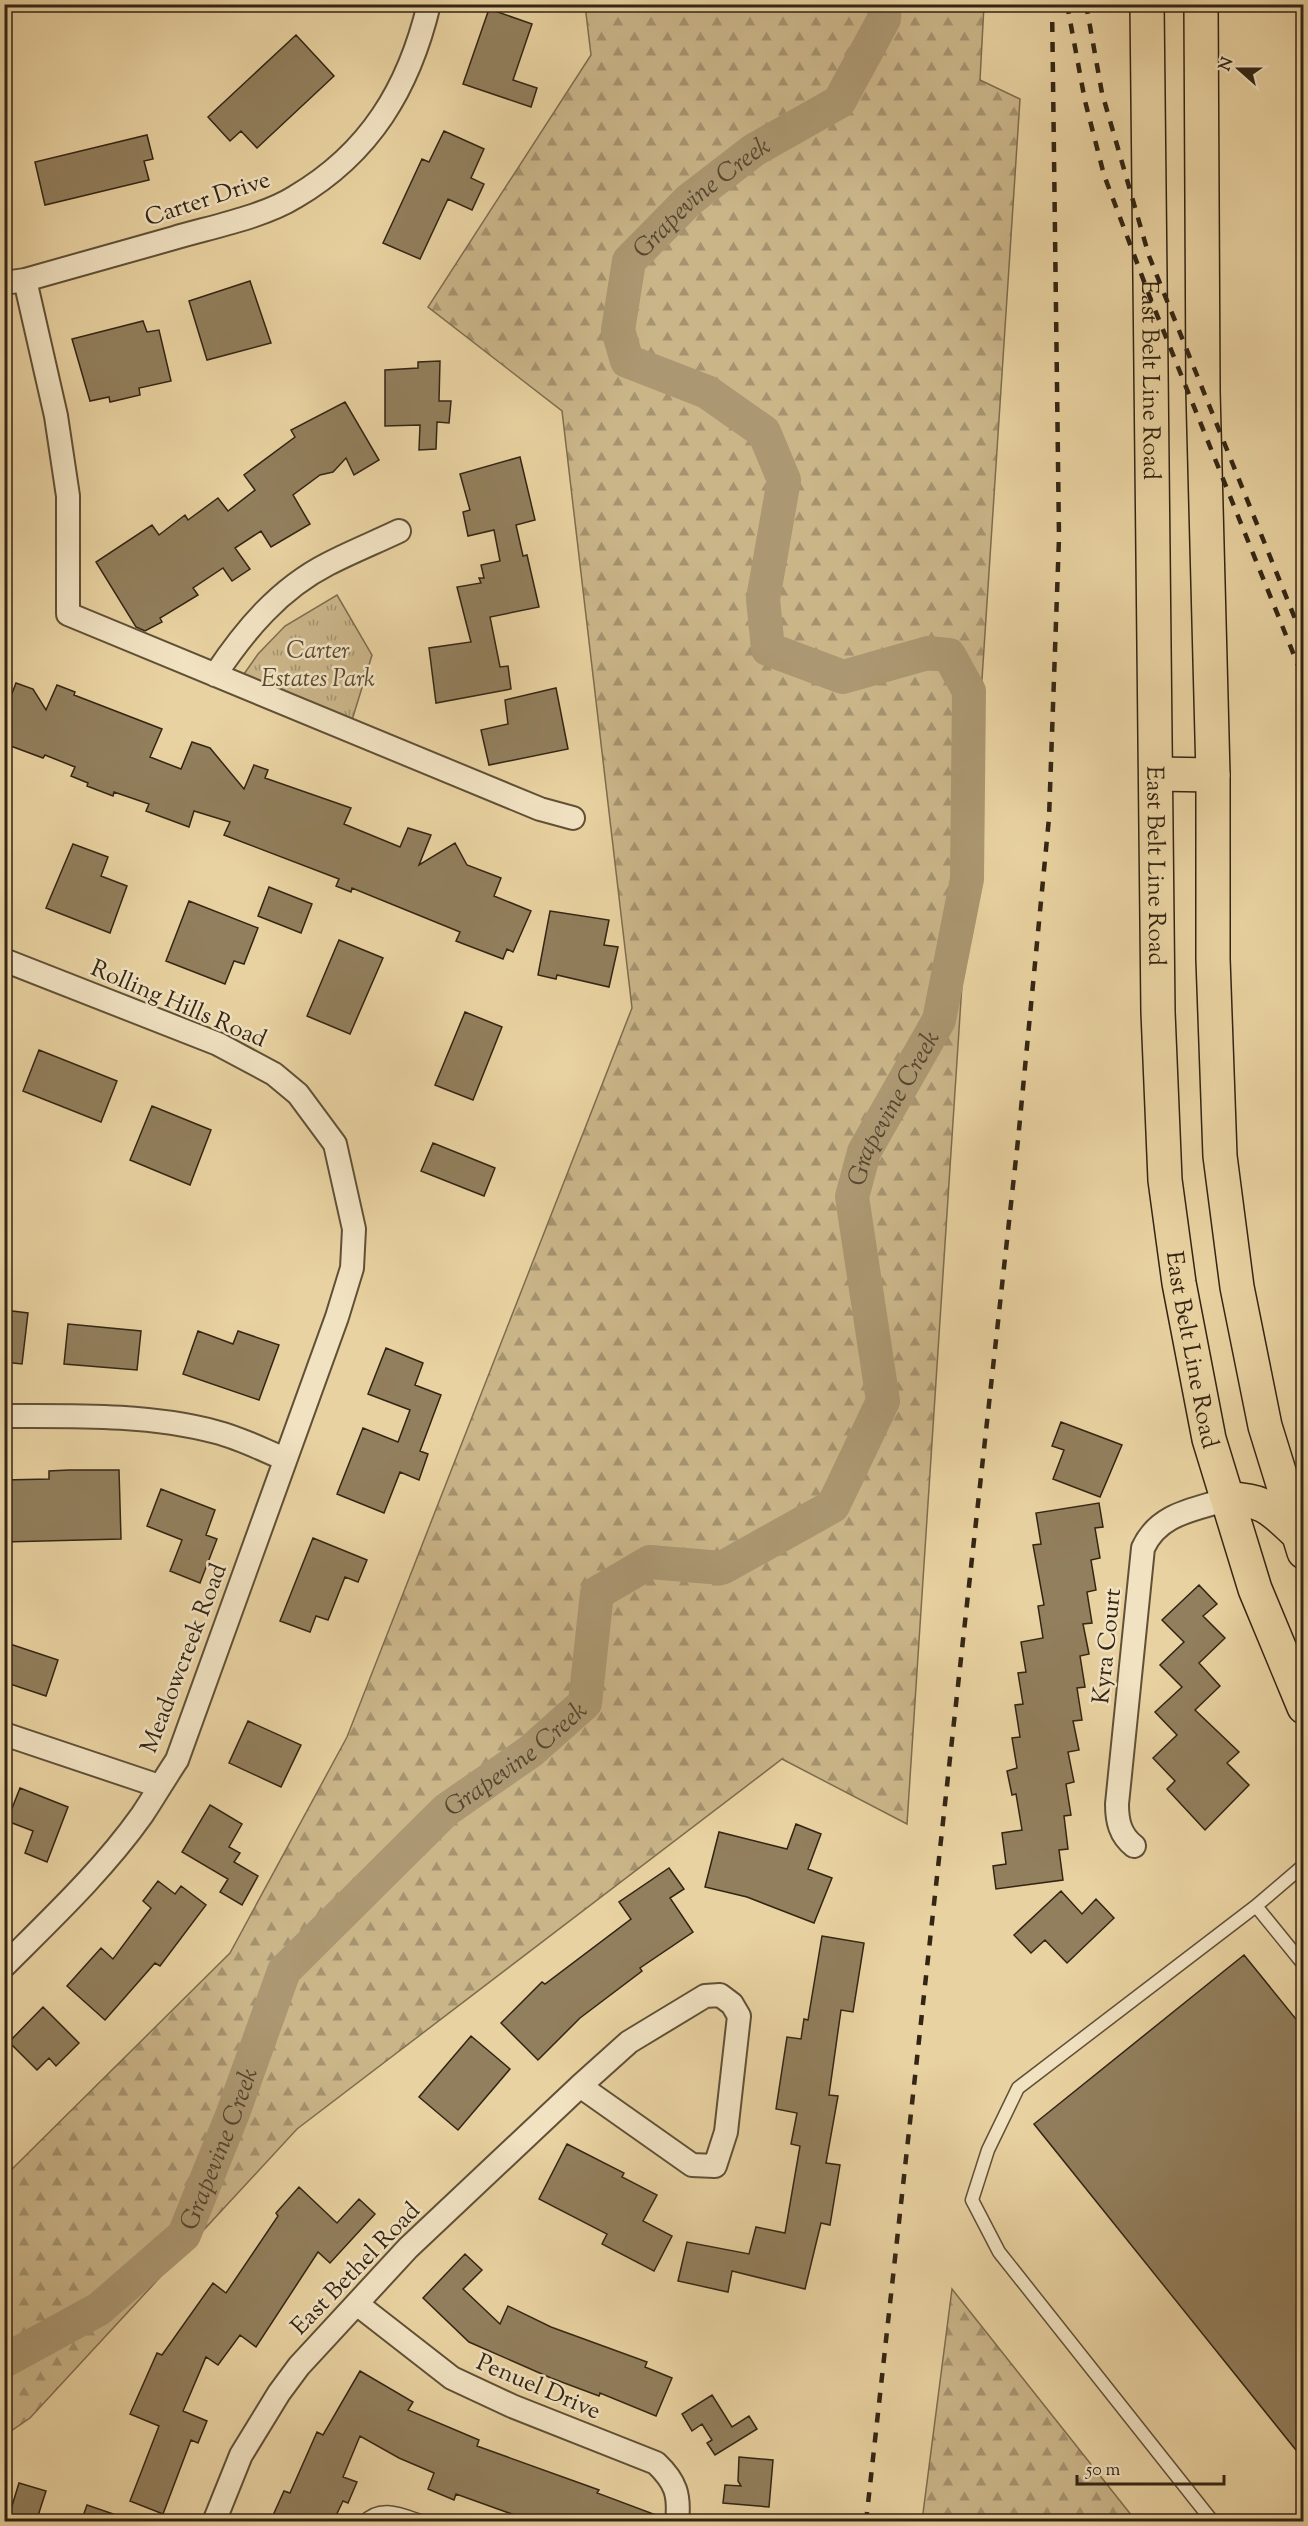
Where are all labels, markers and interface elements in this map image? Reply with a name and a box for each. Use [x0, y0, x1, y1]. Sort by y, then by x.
north arrow [1209, 39, 1269, 99]
text: N [1214, 54, 1240, 75]
water label: Grapevine Creek [625, 128, 778, 268]
street label: Carter Drive [141, 164, 275, 236]
street label: East Belt Line Road [1131, 280, 1167, 481]
park label: Carter Estates Park [261, 635, 375, 697]
street label: East Belt Line Road [1136, 766, 1173, 967]
street label: Rolling Hills Road [85, 952, 272, 1057]
water label: Grapevine Creek [840, 1024, 950, 1190]
street label: East Belt Line Road [1156, 1249, 1226, 1454]
street label: Meadowcreek Road [133, 1558, 237, 1759]
street label: Kyra Court [1085, 1587, 1131, 1706]
water label: Grapevine Creek [437, 1693, 596, 1827]
water label: Grapevine Creek [172, 2063, 269, 2236]
street label: East Bethel Road [284, 2195, 429, 2344]
street label: Penuel Drive [471, 2346, 606, 2429]
scale bar [1077, 2448, 1224, 2486]
text: 50 m [1085, 2458, 1121, 2484]

